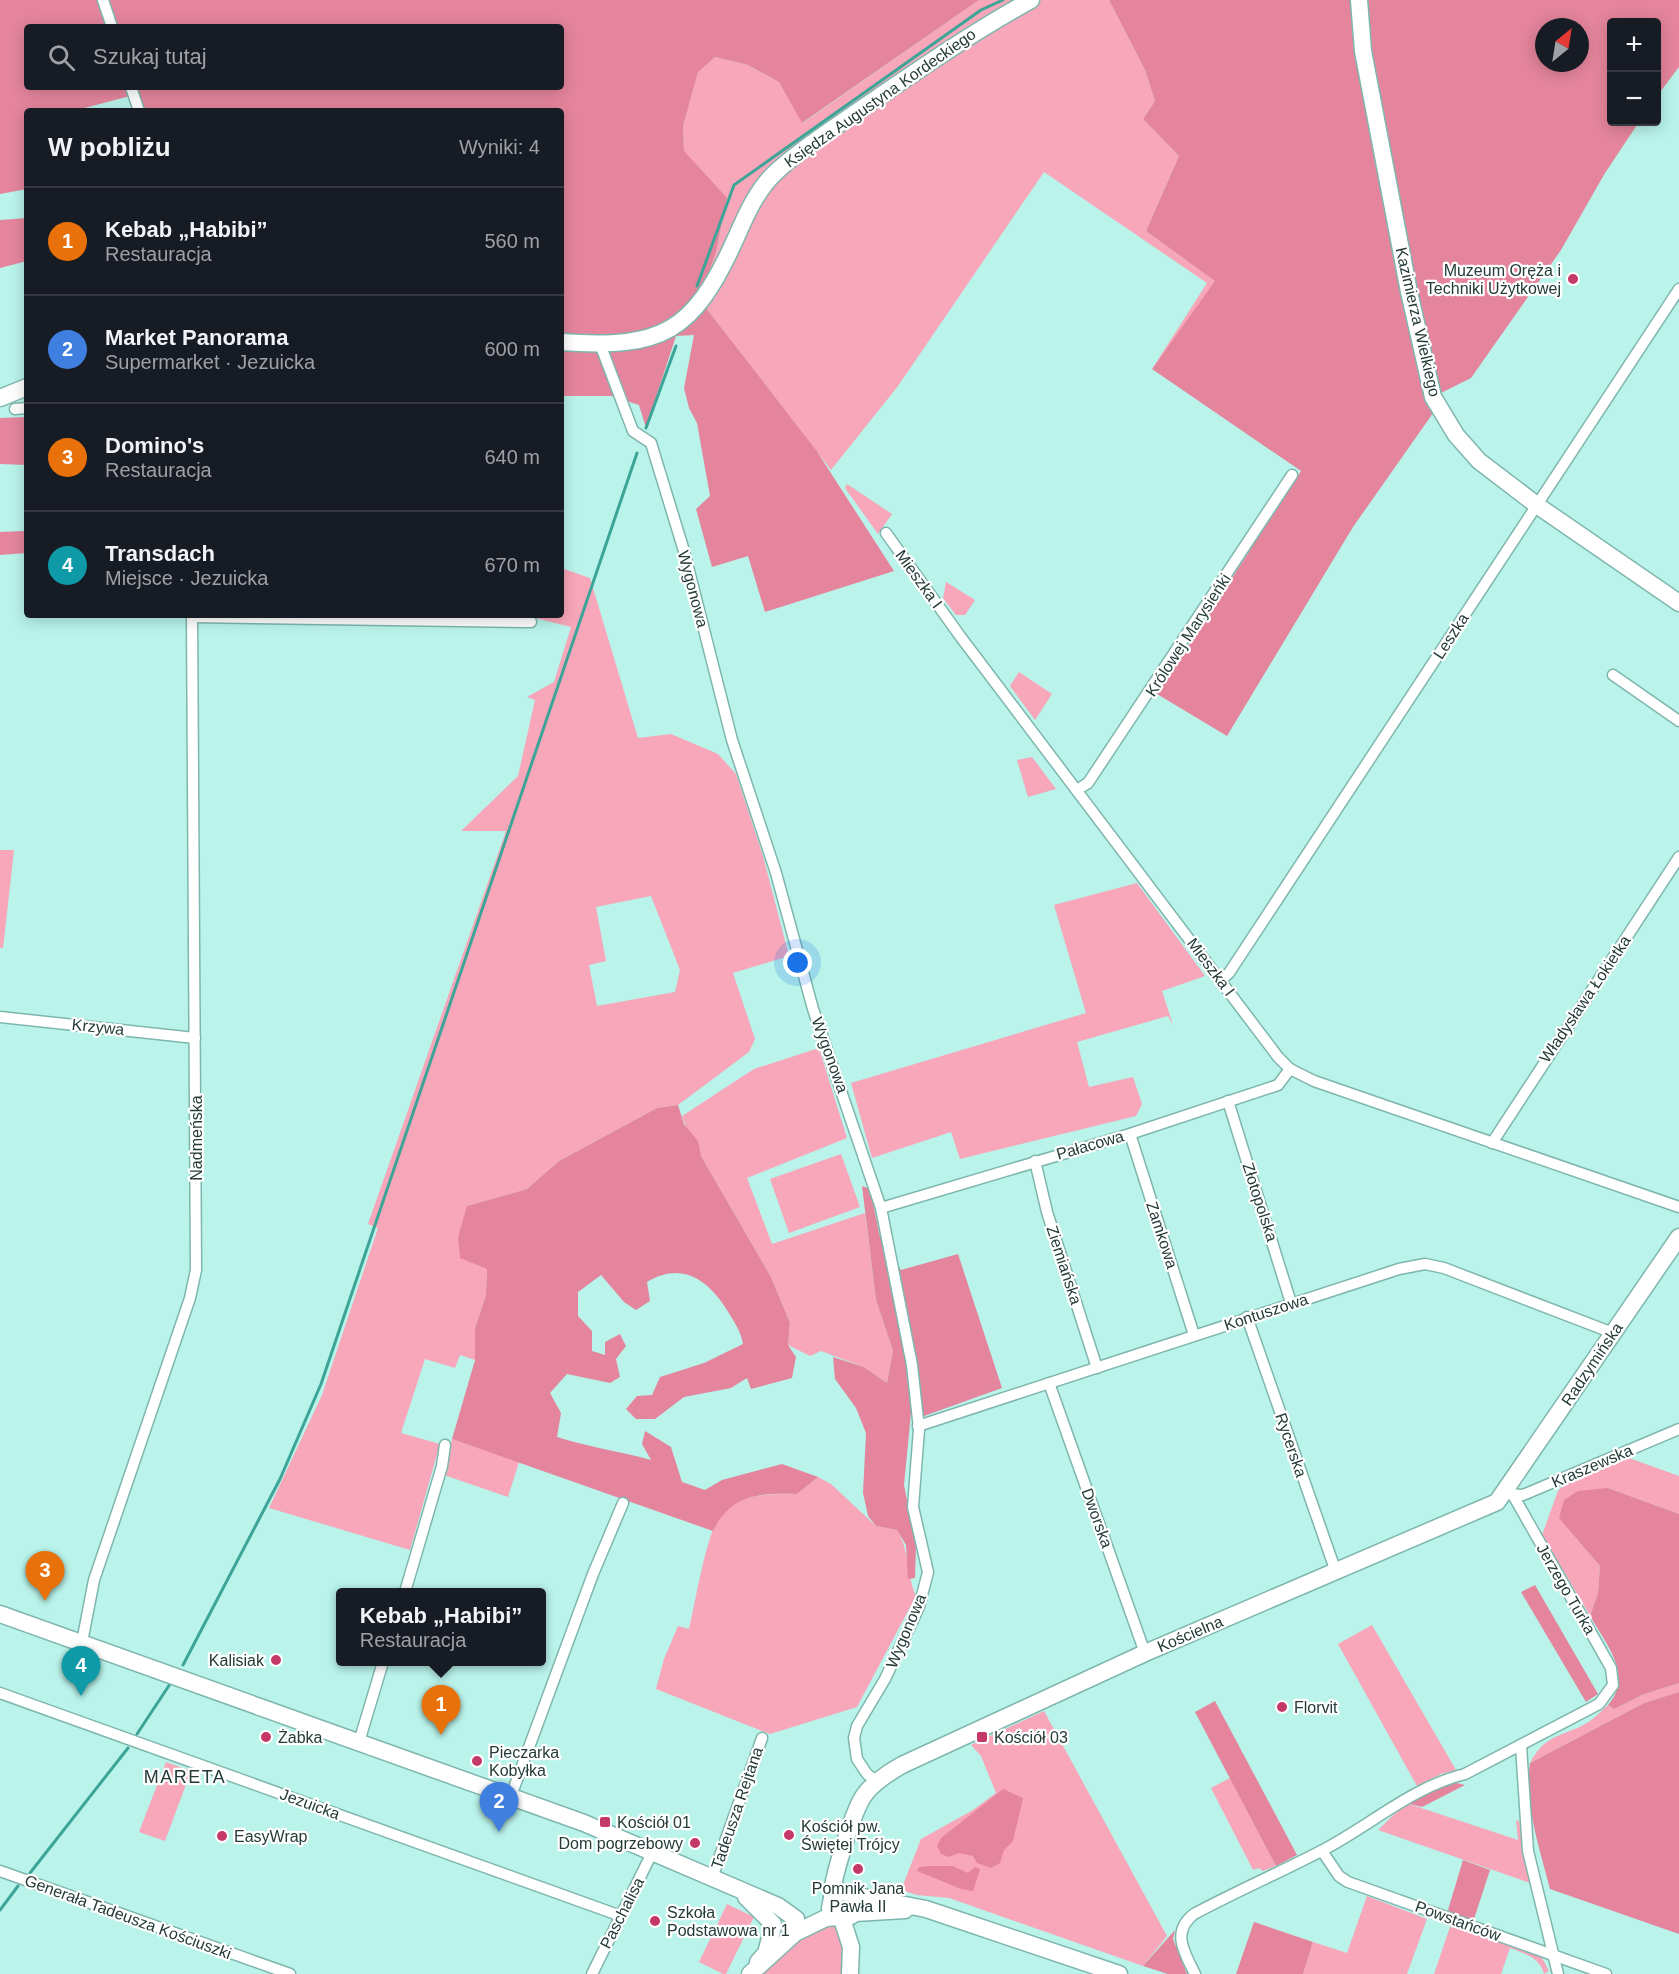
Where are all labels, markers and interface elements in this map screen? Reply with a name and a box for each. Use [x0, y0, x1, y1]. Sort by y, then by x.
north arrow [1535, 18, 1589, 72]
map controls [1607, 18, 1661, 126]
button: + [1607, 18, 1661, 72]
search box [24, 24, 564, 90]
street label: Księdza Augustyna Kordeckiego [781, 25, 979, 171]
icon: search [45, 41, 78, 74]
text: Szukaj tutaj [93, 44, 207, 69]
button: − [1607, 72, 1661, 126]
text: W pobliżu [48, 132, 171, 162]
text: Wyniki: 4 [459, 136, 540, 158]
text: Kebab „Habibi” [105, 217, 268, 242]
text: 1 [62, 230, 73, 252]
text: 560 m [484, 230, 540, 252]
text: Restauracja [105, 243, 212, 265]
street label: Kazimierza Wielkiego [1393, 246, 1444, 399]
place label: Muzeum Oręża i Techniki Użytkowej [1426, 262, 1561, 297]
marker: Muzeum Oręża i Techniki Użytkowej [1566, 272, 1580, 286]
text: Market Panorama [105, 325, 288, 350]
text: 2 [62, 338, 73, 360]
text: 600 m [484, 338, 540, 360]
text: Supermarket · Jezuicka [105, 351, 315, 373]
text: Domino's [105, 433, 204, 458]
text: 3 [62, 446, 73, 468]
text: 640 m [484, 446, 540, 468]
text: Restauracja [105, 459, 212, 481]
text: Transdach [105, 541, 215, 566]
street label: Mieszka I [892, 547, 946, 611]
street label: Wygonowa [675, 549, 711, 629]
text: 4 [62, 554, 73, 576]
text: 670 m [484, 554, 540, 576]
text: Miejsce · Jezuicka [105, 567, 268, 589]
street label: Królowej Marysieńki [1142, 571, 1234, 699]
street label: Leszka [1430, 610, 1472, 662]
street label: Władysława Łokietka [1536, 932, 1634, 1066]
street label: Mieszka I [1184, 935, 1238, 999]
your location [783, 948, 812, 977]
street label: Wygonowa [809, 1015, 852, 1095]
street label: Krzywa [71, 1016, 125, 1038]
street label: Nadmeńska [188, 1095, 205, 1181]
street label: Pałacowa [1054, 1127, 1126, 1163]
street label: Złotopolska [1239, 1160, 1281, 1244]
street label: Zamkowa [1143, 1199, 1181, 1271]
street label: Ziemiańska [1043, 1223, 1085, 1307]
street label: Kontuszowa [1222, 1290, 1310, 1334]
street label: Radzymińska [1558, 1319, 1626, 1409]
street label: Rycerska [1272, 1411, 1310, 1479]
street label: Kraszewska [1549, 1441, 1635, 1491]
street label: Dworska [1078, 1486, 1116, 1550]
street label: Jerzego Turka [1533, 1541, 1599, 1637]
pin: 3 [26, 1552, 64, 1601]
popup [336, 1588, 546, 1666]
street label: Wygonowa [883, 1591, 929, 1671]
text: Kebab „Habibi” [360, 1603, 522, 1628]
street label: Kościelna [1155, 1613, 1225, 1655]
text: Restauracja [360, 1629, 466, 1651]
pin: 4 [62, 1646, 100, 1696]
place label: Kalisiak [209, 1652, 265, 1669]
marker: Kalisiak [269, 1653, 283, 1667]
pin: 1 [422, 1686, 460, 1735]
place label: Florvit [1294, 1699, 1338, 1716]
marker: Florvit [1275, 1700, 1289, 1714]
place label: Żabka [278, 1728, 323, 1746]
place label: Kościół 03 [994, 1729, 1068, 1746]
marker: Żabka [259, 1730, 273, 1744]
marker: Kościół 03 [975, 1730, 989, 1744]
place label: Pieczarka Kobyłka [489, 1744, 559, 1779]
street label: Tadeusza Rejtana [708, 1745, 766, 1871]
marker: Pieczarka Kobyłka [470, 1754, 484, 1768]
district label: MARETA [144, 1767, 226, 1787]
pin: 2 [480, 1782, 518, 1832]
street label: Jezuicka [278, 1785, 342, 1823]
place label: Kościół 01 [617, 1814, 691, 1831]
marker: Kościół 01 [598, 1815, 612, 1829]
place label: Kościół pw. Świętej Trójcy [801, 1818, 900, 1853]
place label: EasyWrap [234, 1828, 308, 1845]
marker: Kościół pw. Świętej Trójcy [782, 1828, 796, 1842]
marker: EasyWrap [215, 1829, 229, 1843]
place label: Dom pogrzebowy [559, 1835, 683, 1852]
marker: Dom pogrzebowy [688, 1836, 702, 1850]
marker: Pomnik Jana Pawła II [851, 1862, 865, 1876]
street label: Generała Tadeusza Kościuszki [22, 1872, 234, 1962]
street label: Paschalisa [597, 1875, 647, 1951]
place label: Pomnik Jana Pawła II [812, 1880, 904, 1915]
street label: Powstańców [1413, 1898, 1504, 1944]
place label: Szkoła Podstawowa nr 1 [667, 1904, 790, 1939]
marker: Szkoła Podstawowa nr 1 [648, 1914, 662, 1928]

